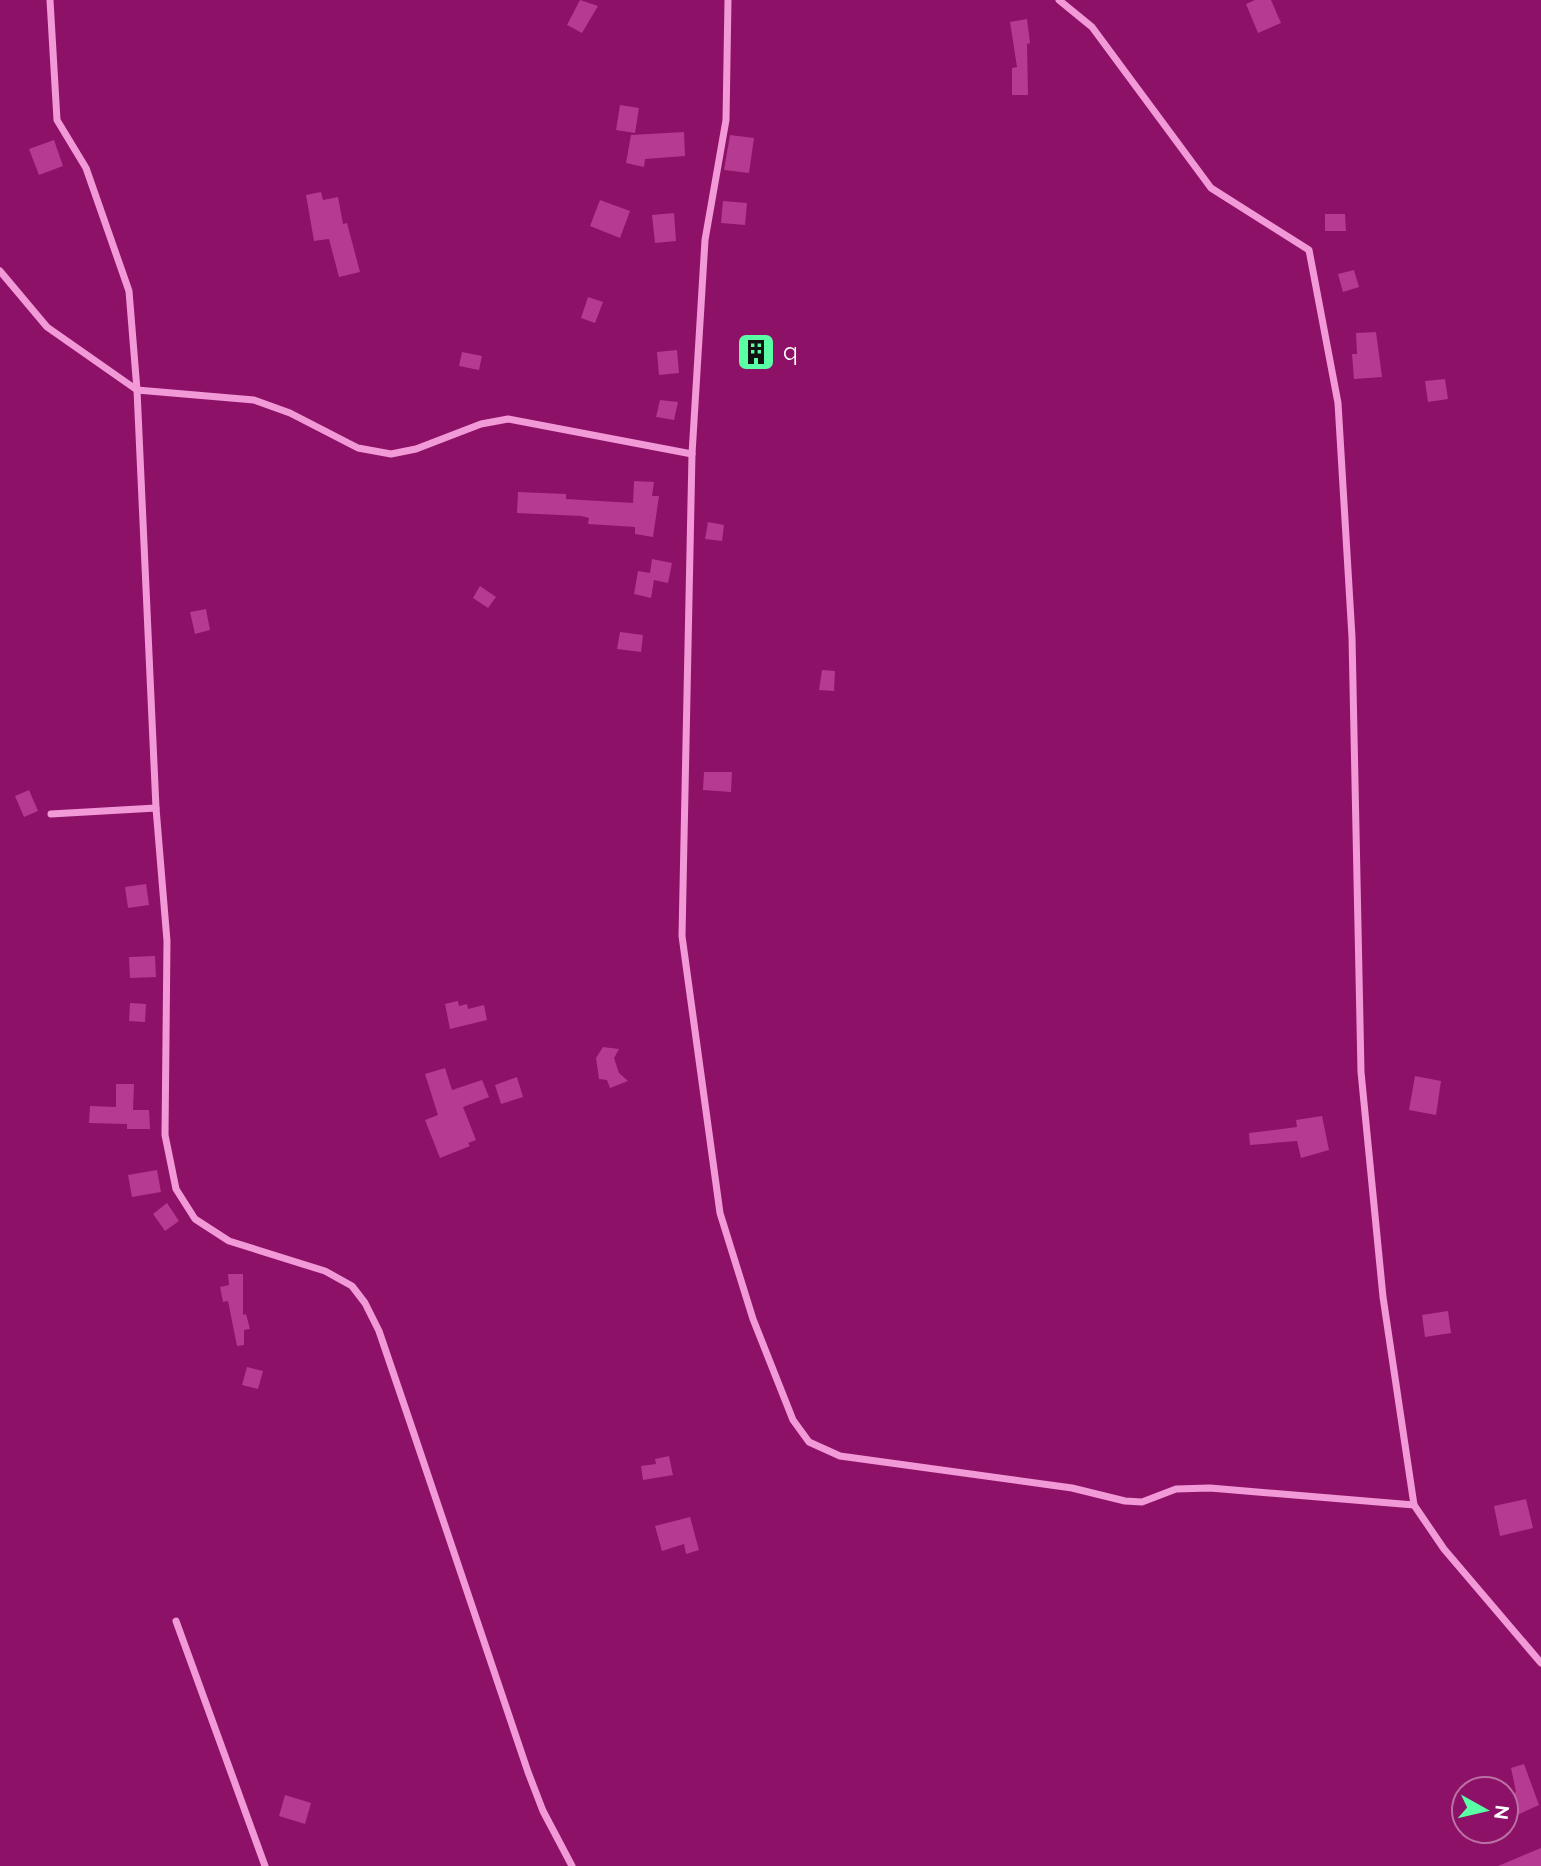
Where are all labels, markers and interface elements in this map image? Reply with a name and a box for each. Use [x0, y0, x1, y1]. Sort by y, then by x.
building icon: q [735, 331, 777, 373]
place label: q [783, 337, 798, 366]
north arrow [1450, 1775, 1520, 1845]
text: N [1490, 1804, 1514, 1821]

